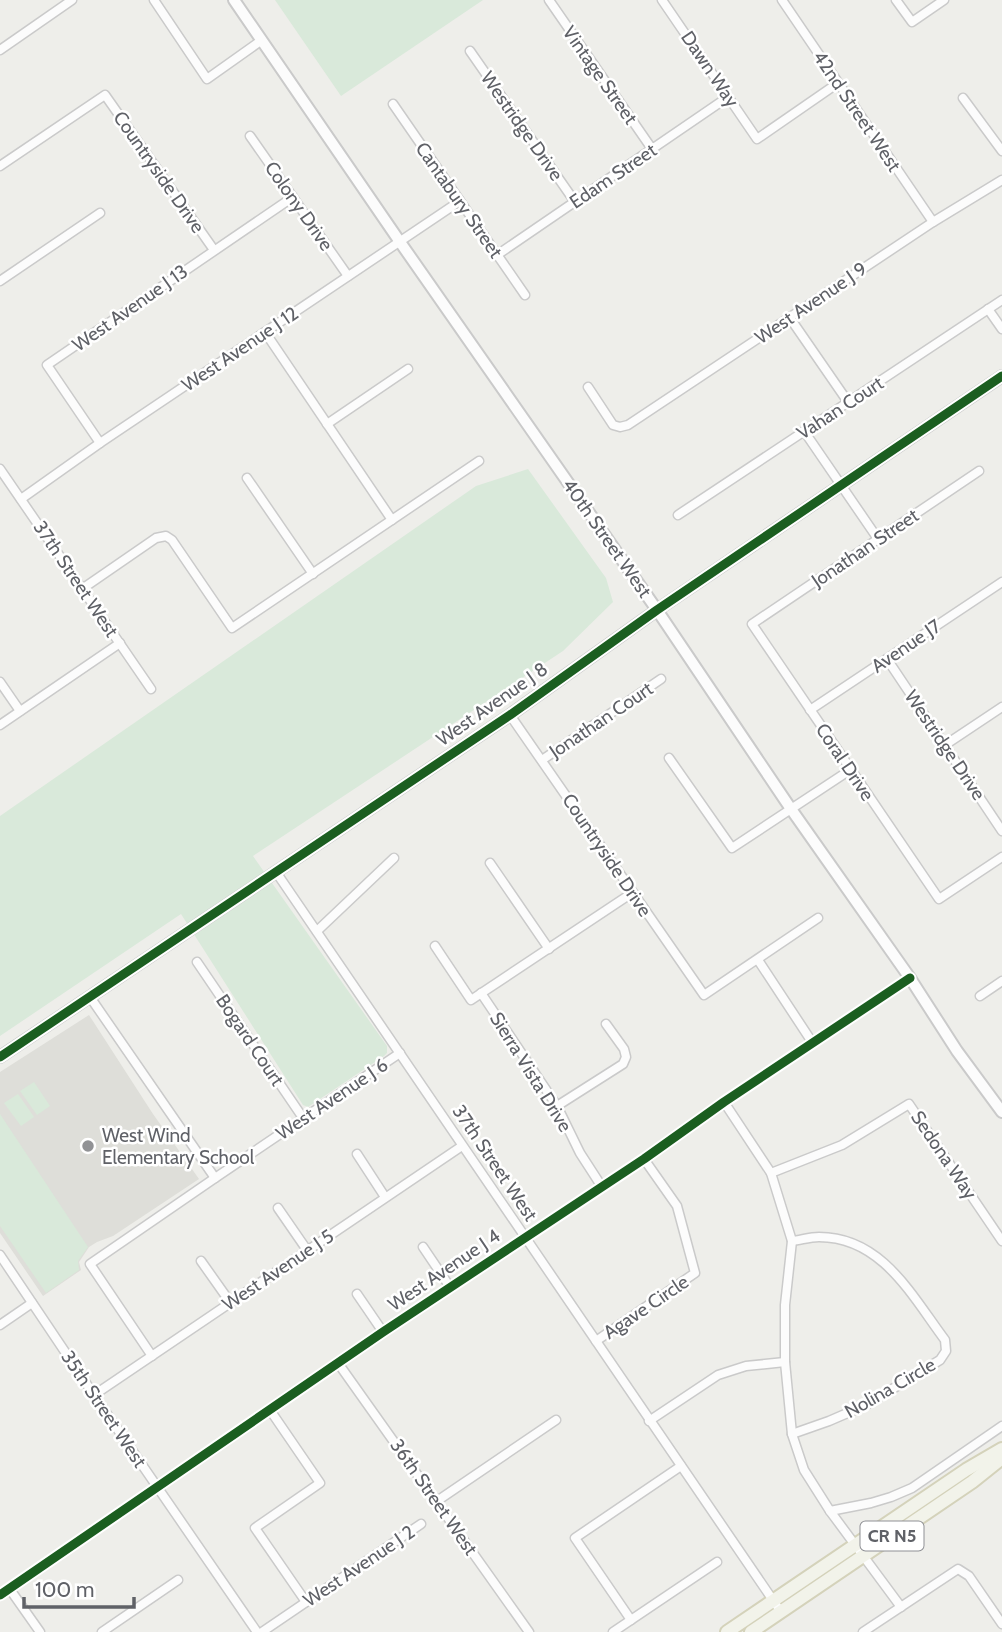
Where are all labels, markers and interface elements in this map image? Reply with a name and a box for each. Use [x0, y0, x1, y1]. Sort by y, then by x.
street label: Vintage Street [558, 21, 643, 129]
street label: Dawn Way [676, 27, 744, 112]
street label: 42nd Street West [808, 46, 906, 176]
street label: Westridge Drive [476, 67, 568, 185]
street label: Countryside Drive [108, 107, 210, 238]
street label: Cantabury Street [411, 138, 508, 263]
street label: Edam Street [565, 138, 661, 213]
street label: Colony Drive [260, 157, 338, 255]
street label: West Avenue J 9 [751, 257, 871, 349]
street label: West Avenue J 13 [68, 260, 192, 356]
street label: West Avenue J 12 [177, 302, 303, 396]
street label: Vahan Court [792, 371, 888, 444]
street label: 40th Street West [558, 474, 657, 602]
street label: Jonathan Street [806, 503, 923, 593]
street label: 37th Street West [29, 517, 124, 642]
street label: Avenue J7 [867, 614, 946, 678]
street label: West Avenue J 8 [432, 657, 552, 751]
street label: Jonathan Court [544, 677, 657, 764]
street label: Westridge Drive [900, 686, 990, 805]
street label: Coral Drive [811, 719, 879, 805]
street label: Countryside Drive [557, 789, 657, 921]
street label: Bogard Court [211, 990, 289, 1091]
street label: Sierra Vista Drive [485, 1008, 577, 1136]
street label: West Avenue J 6 [272, 1053, 392, 1145]
street label: 37th Street West [448, 1101, 543, 1226]
street label: Sedona Way [906, 1107, 982, 1204]
place label: West Wind Elementary School [102, 1124, 255, 1169]
marker: West Wind Elementary School [80, 1138, 96, 1154]
street label: West Avenue J 5 [218, 1224, 338, 1316]
street label: West Avenue J 4 [384, 1224, 504, 1316]
street label: Agave Circle [599, 1270, 693, 1344]
street label: 35th Street West [56, 1346, 152, 1472]
street label: Nolina Circle [841, 1353, 940, 1423]
street label: 36th Street West [385, 1435, 483, 1560]
street label: West Avenue J 2 [299, 1520, 419, 1612]
road number: CR N5 [860, 1521, 924, 1550]
scale bar [24, 1566, 135, 1610]
text: 100 m [35, 1577, 94, 1602]

